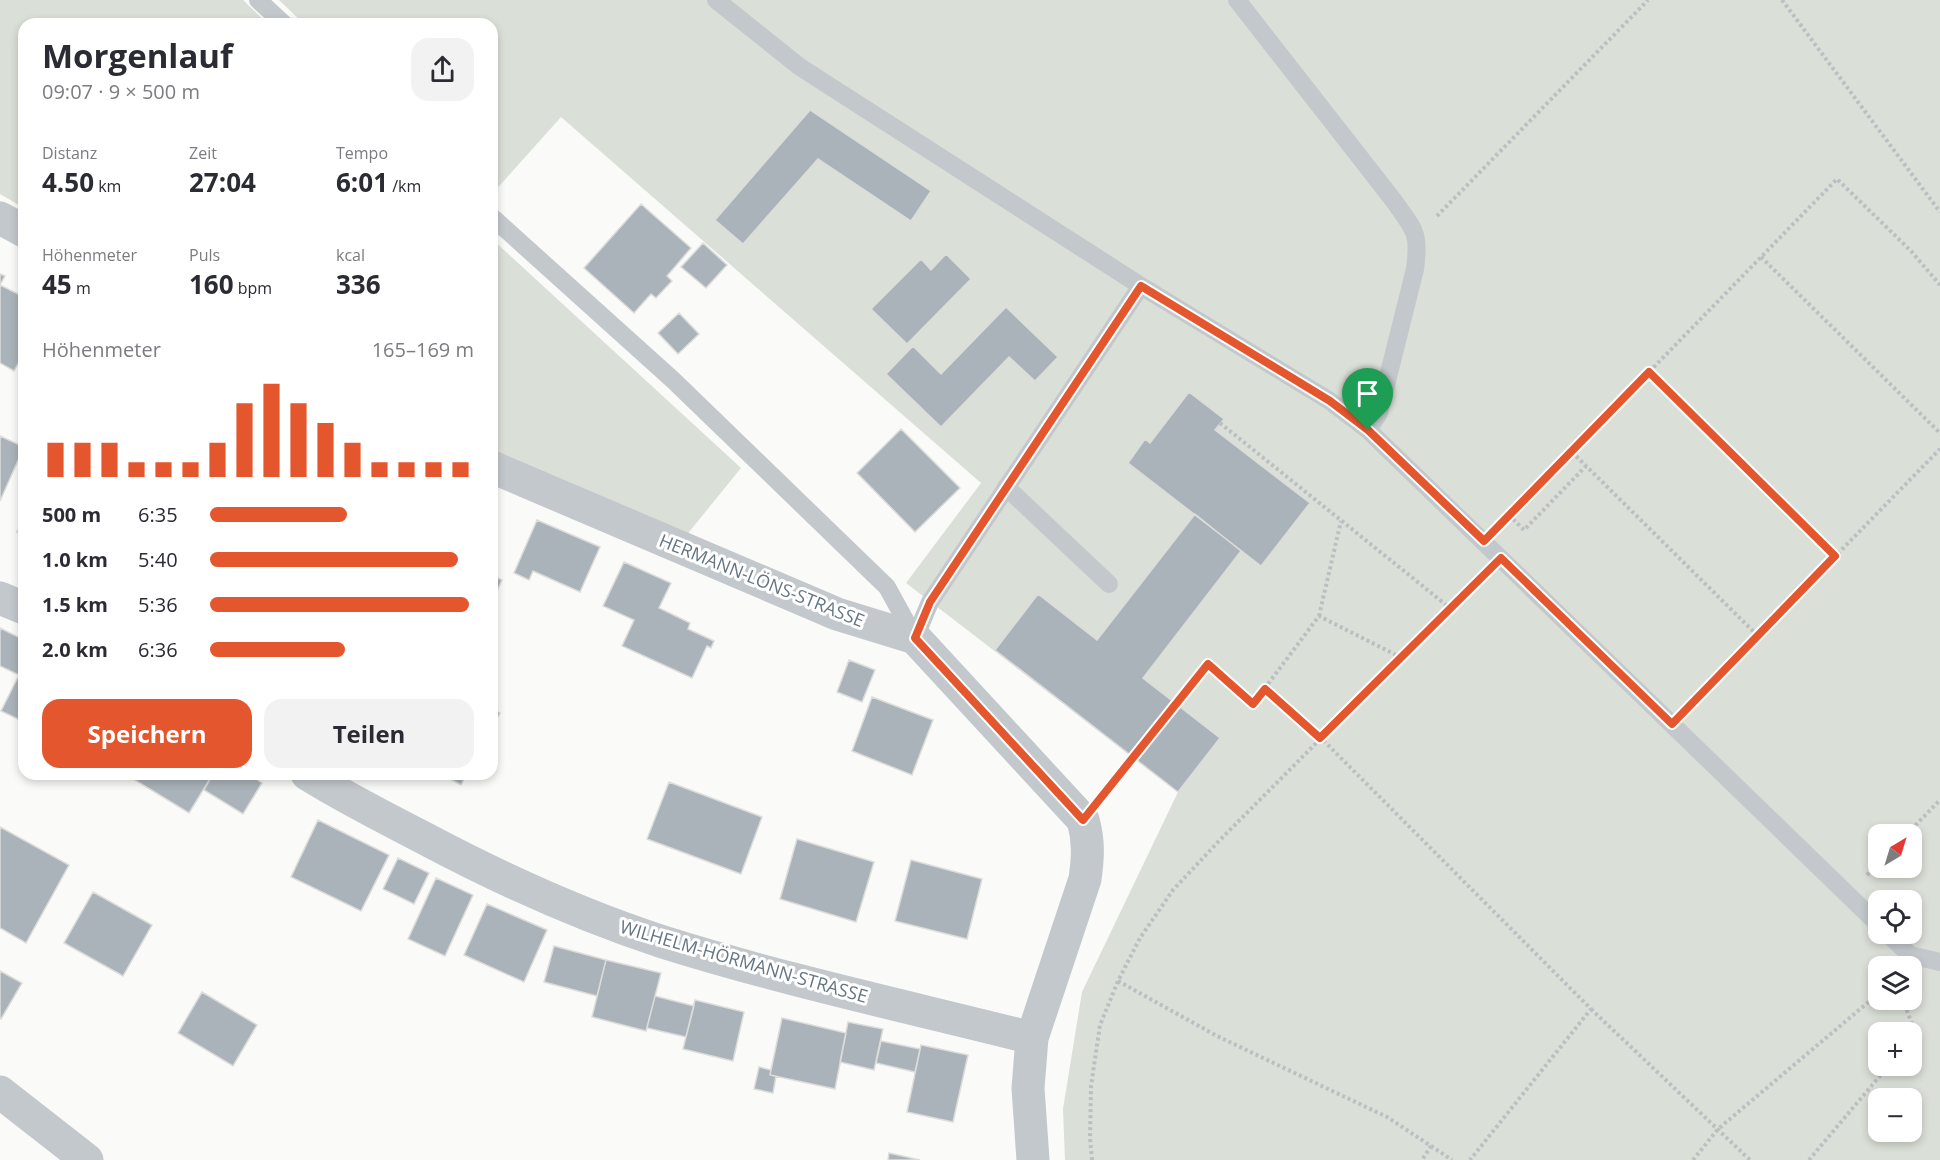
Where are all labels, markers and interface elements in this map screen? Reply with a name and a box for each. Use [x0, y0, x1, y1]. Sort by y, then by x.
text: Morgenlauf [42, 33, 233, 78]
button: share [411, 38, 474, 101]
text: 09:07 · 9 × 500 m [42, 78, 200, 105]
text: Distanz [42, 142, 97, 164]
text: Zeit [189, 142, 217, 164]
text: Tempo [336, 142, 388, 164]
text: 4.50 [42, 164, 94, 200]
text: 27:04 [189, 164, 256, 200]
text: 6:01 [336, 164, 388, 200]
text: km [94, 175, 121, 197]
text: /km [388, 175, 421, 197]
text: Höhenmeter [42, 244, 137, 266]
text: Puls [189, 244, 220, 266]
text: kcal [336, 244, 365, 266]
text: 45 [42, 266, 72, 302]
text: 160 [189, 266, 234, 302]
text: 336 [336, 266, 381, 302]
text: m [72, 277, 91, 299]
text: bpm [234, 277, 272, 299]
text: Höhenmeter [42, 336, 161, 363]
text: 165–169 m [372, 336, 474, 363]
pin [1342, 368, 1393, 430]
icon: arrive [1351, 377, 1384, 410]
text: 500 m [42, 501, 101, 528]
text: 6:35 [138, 501, 178, 528]
street label: HERMANN-LÖNS-STRASSE [656, 528, 868, 632]
text: 1.0 km [42, 546, 108, 573]
text: 5:40 [138, 546, 178, 573]
text: 1.5 km [42, 591, 108, 618]
text: 5:36 [138, 591, 178, 618]
text: 2.0 km [42, 636, 108, 663]
text: 6:36 [138, 636, 178, 663]
button: Speichern [42, 699, 252, 768]
button: Teilen [264, 699, 474, 768]
north arrow [1868, 824, 1922, 878]
map controls [1868, 824, 1922, 1142]
button: locate [1868, 890, 1922, 944]
street label: WILHELM-HÖRMANN-STRASSE [617, 914, 871, 1008]
button: layers [1868, 956, 1922, 1010]
button: + [1868, 1022, 1922, 1076]
button: − [1868, 1088, 1922, 1142]

